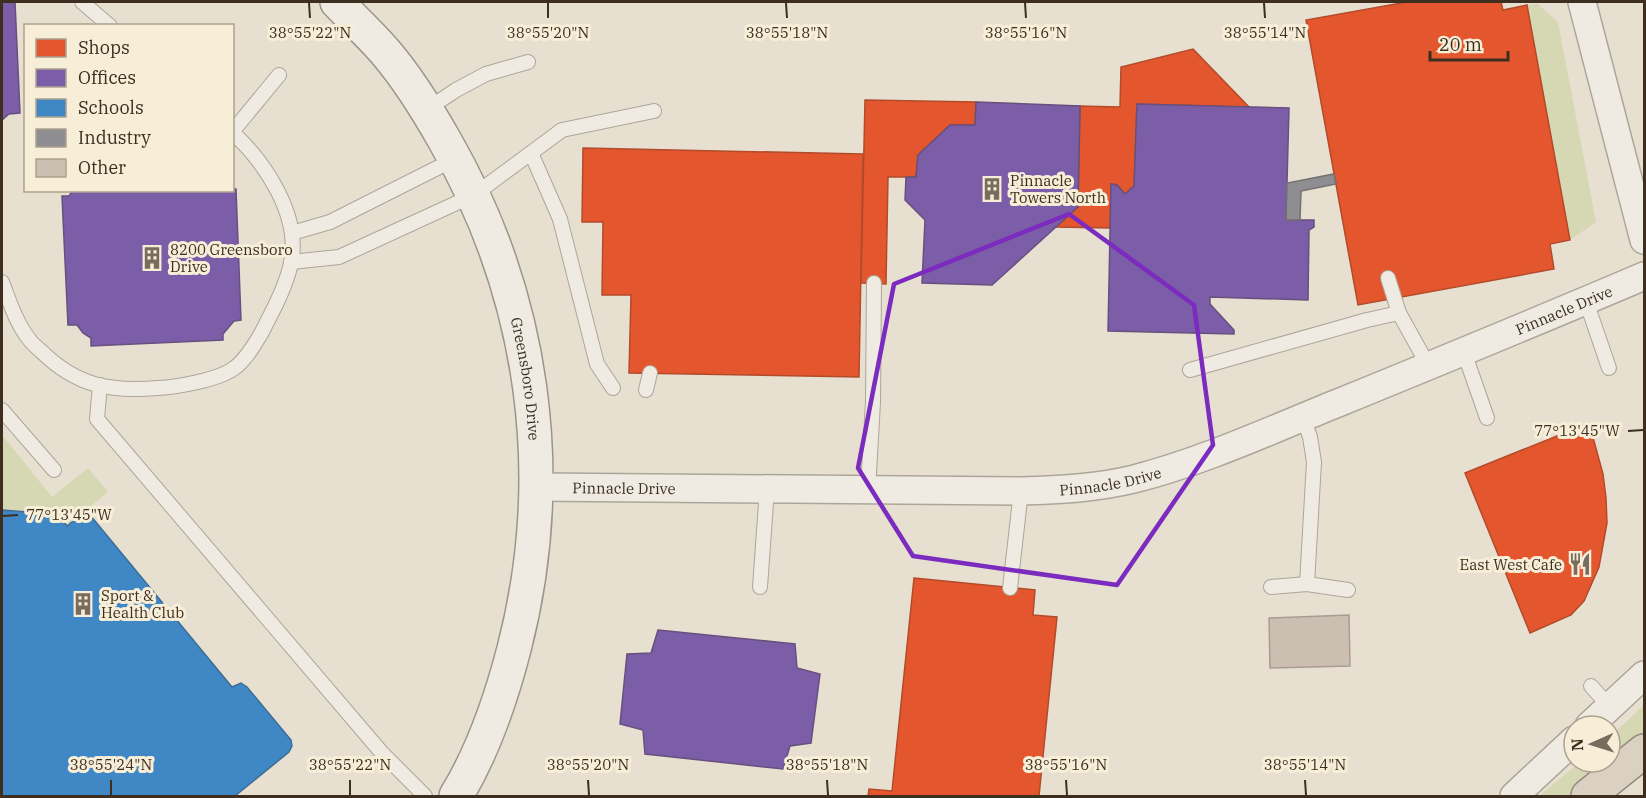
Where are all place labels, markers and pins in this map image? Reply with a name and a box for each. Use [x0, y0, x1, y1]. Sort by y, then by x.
place label: Pinnacle Towers North [1010, 171, 1106, 207]
building icon: Pinnacle Towers North [979, 176, 1005, 202]
place label: 8200 Greensboro Drive [170, 240, 293, 276]
building icon: 8200 Greensboro Drive [139, 245, 165, 271]
restaurant icon: East West Cafe [1567, 551, 1593, 577]
place label: East West Cafe [1460, 555, 1562, 574]
place label: Sport & Health Club [101, 586, 184, 622]
building icon: Sport & Health Club [70, 591, 96, 617]

